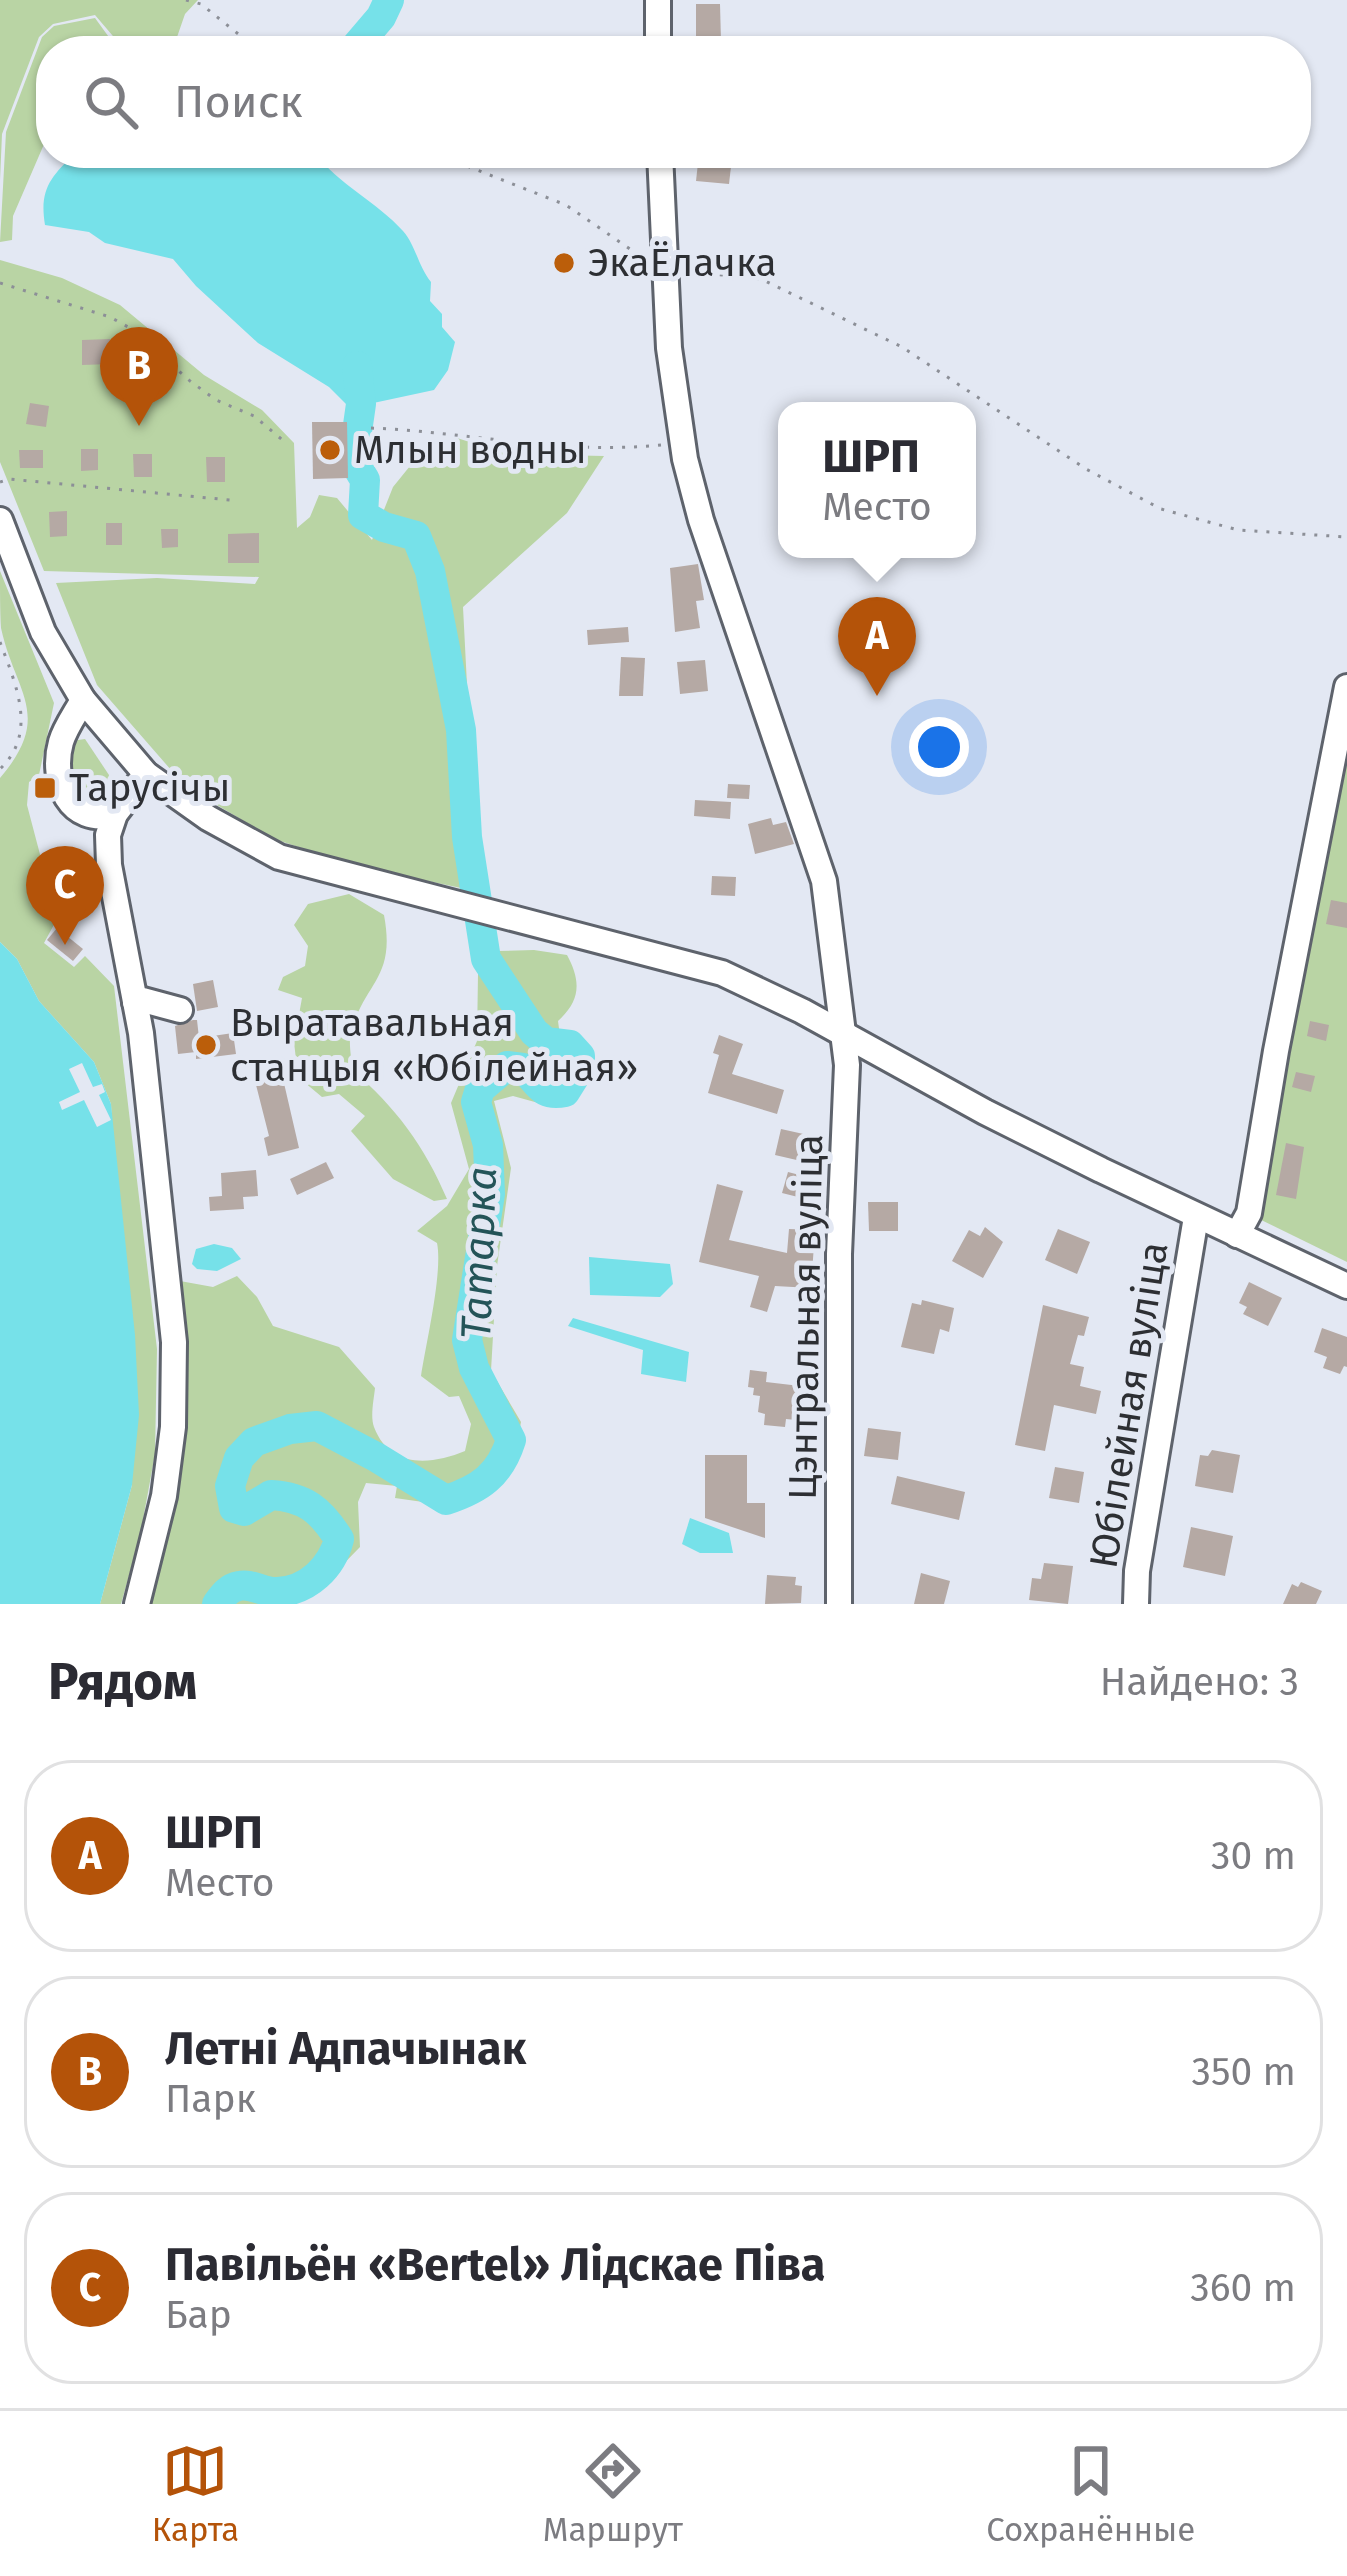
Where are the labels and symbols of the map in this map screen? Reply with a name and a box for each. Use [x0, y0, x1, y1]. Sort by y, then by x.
place label: ЭкаЁлачка [588, 240, 777, 286]
marker: ЭкаЁлачка [551, 250, 577, 276]
pin: B [100, 327, 178, 426]
place label: Млын водны [354, 427, 587, 473]
marker: Млын водны [317, 437, 343, 463]
pin: A [838, 597, 916, 696]
your location [909, 717, 969, 777]
place label: Тарусічы [69, 765, 230, 811]
marker: Тарусічы [32, 775, 58, 801]
pin: C [26, 846, 104, 945]
place label: Выратавальная станцыя «Юбілейная» [230, 1000, 638, 1091]
marker: Выратавальная станцыя «Юбілейная» [193, 1032, 219, 1058]
street label: Цэнтральная вуліца [780, 1134, 832, 1500]
water label: Татарка [451, 1166, 507, 1340]
street label: Юбілейная вуліца [1080, 1239, 1178, 1571]

